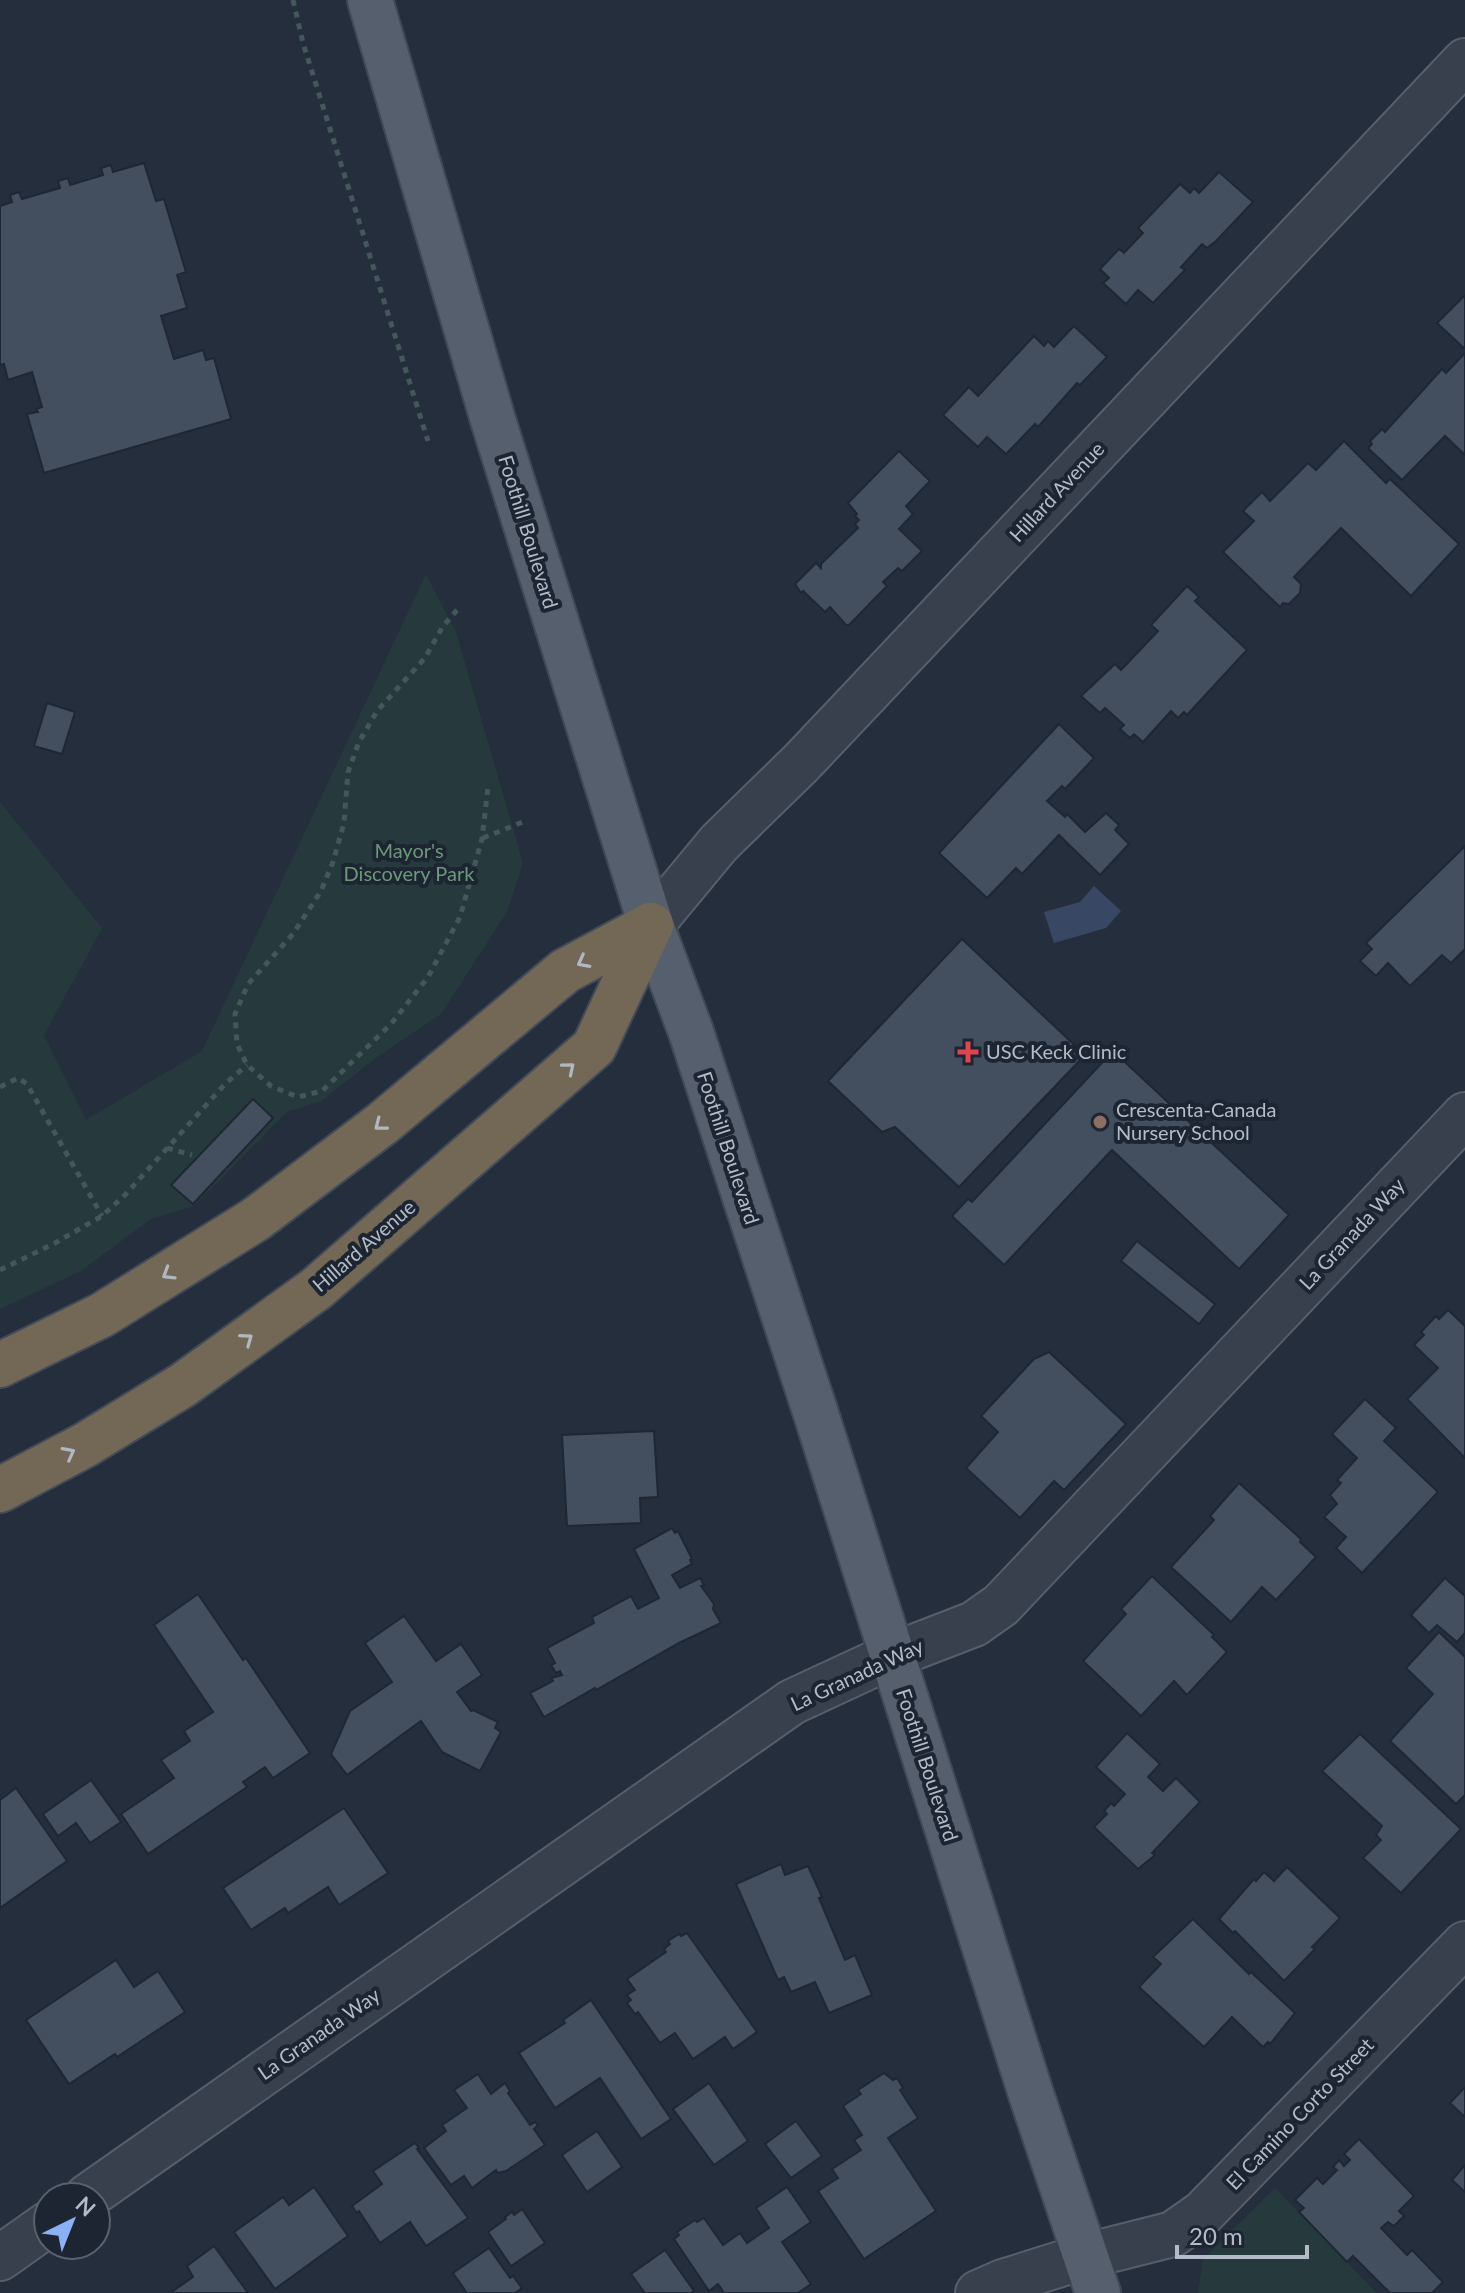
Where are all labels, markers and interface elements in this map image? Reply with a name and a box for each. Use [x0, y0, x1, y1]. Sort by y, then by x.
street label: Hillard Avenue [1004, 436, 1109, 546]
street label: Foothill Boulevard [494, 452, 564, 611]
park label: Mayor's Discovery Park [344, 838, 475, 885]
one-way arrow [576, 952, 591, 967]
place label: USC Keck Clinic [986, 1039, 1127, 1063]
marker: USC Keck Clinic [957, 1041, 979, 1063]
one-way arrow [559, 1063, 574, 1078]
street label: Foothill Boulevard [693, 1068, 765, 1227]
place label: Crescenta-Canada Nursery School [1116, 1097, 1276, 1144]
marker: Crescenta-Canada Nursery School [1091, 1113, 1109, 1131]
one-way arrow [375, 1115, 389, 1129]
street label: La Granada Way [1294, 1172, 1409, 1294]
street label: Hillard Avenue [307, 1194, 420, 1296]
one-way arrow [162, 1264, 176, 1279]
one-way arrow [238, 1334, 252, 1349]
one-way arrow [60, 1448, 75, 1463]
street label: La Granada Way [786, 1633, 927, 1715]
street label: Foothill Boulevard [892, 1685, 964, 1844]
street label: La Granada Way [253, 1982, 385, 2084]
street label: El Camino Corto Street [1221, 2032, 1378, 2194]
north arrow [32, 2181, 112, 2261]
text: N [71, 2190, 101, 2222]
scale bar [1177, 2209, 1307, 2259]
text: 20 m [1189, 2221, 1243, 2250]

